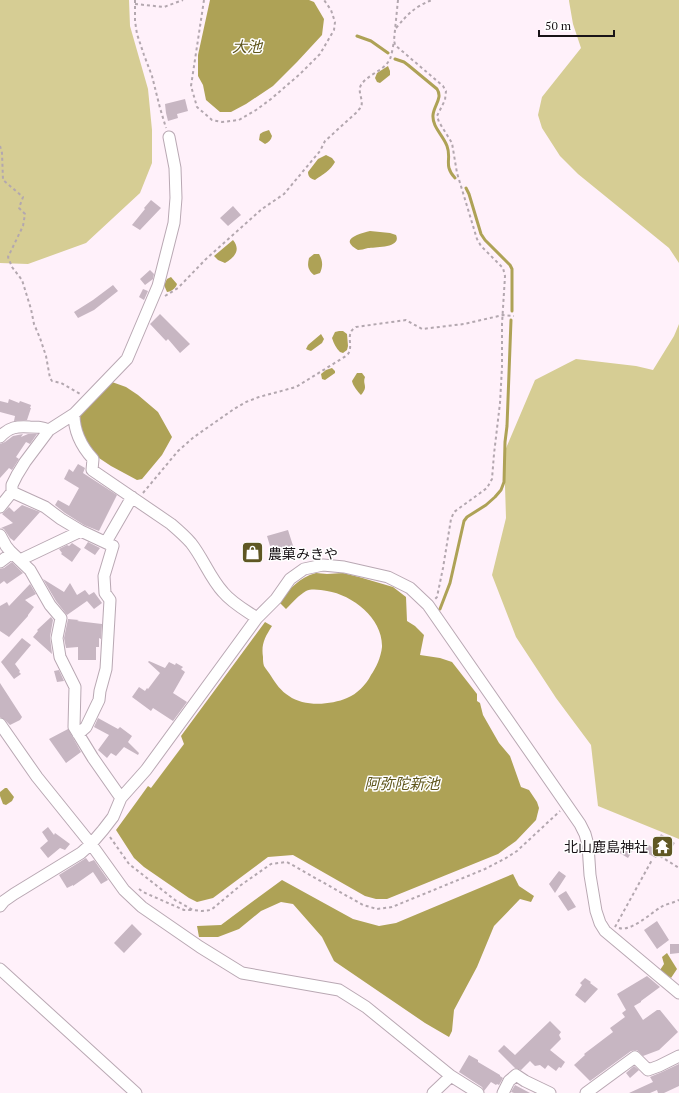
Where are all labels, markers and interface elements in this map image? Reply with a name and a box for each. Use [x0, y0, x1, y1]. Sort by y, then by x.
scale bar [539, 12, 614, 38]
text: 50 m [545, 18, 572, 33]
water label: 大池 [232, 36, 264, 56]
shop icon: 農菓みきや [240, 540, 266, 566]
place label: 農菓みきや [268, 544, 338, 563]
water label: 阿弥陀新池 [364, 773, 441, 793]
temple icon: 北山鹿島神社 [650, 833, 676, 859]
place label: 北山鹿島神社 [564, 837, 648, 856]

